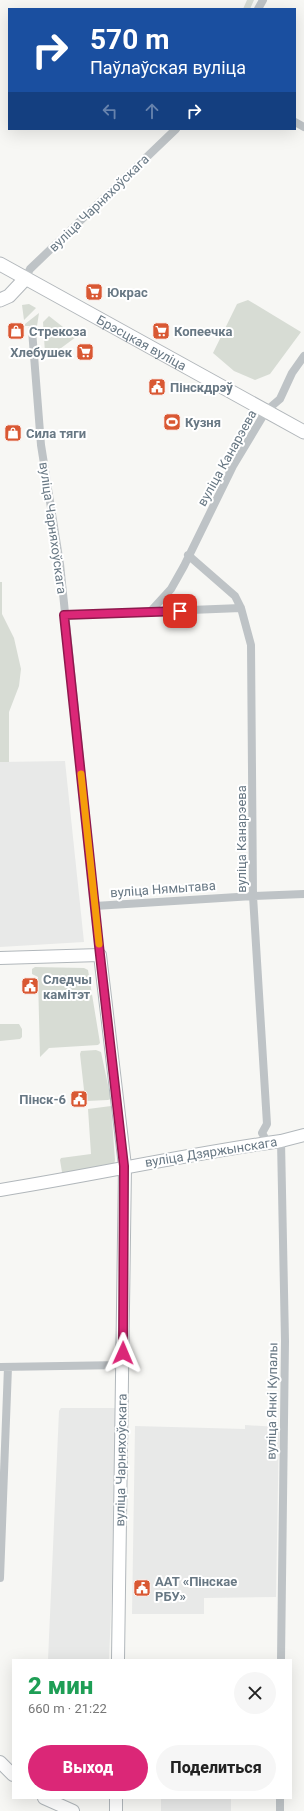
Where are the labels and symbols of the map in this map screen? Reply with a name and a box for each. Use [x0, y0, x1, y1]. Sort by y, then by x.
street label: вуліца Чарняхоўскага [46, 151, 152, 255]
supermarket icon: Юкрас [84, 282, 104, 302]
place label: Юкрас [107, 285, 148, 300]
street label: Брэсцкая вуліца [94, 312, 189, 373]
shop icon: Стрекоза [6, 321, 26, 341]
supermarket icon: Копеечка [151, 321, 171, 341]
place label: Стрекоза [29, 324, 87, 339]
place label: Копеечка [174, 324, 232, 339]
supermarket icon: Хлебушек [75, 342, 95, 362]
place label: Хлебушек [10, 345, 73, 360]
public building icon: Пінскдрэў [147, 377, 167, 397]
place label: Пінскдрэў [170, 380, 233, 395]
street label: вуліца Канарэева [194, 407, 260, 509]
sports icon: Кузня [162, 412, 182, 432]
place label: Кузня [185, 415, 221, 430]
shop icon: Сила тяги [3, 423, 23, 443]
place label: Сила тяги [26, 426, 86, 441]
street label: вуліца Чарняхоўскага [36, 461, 70, 595]
pin [163, 594, 197, 628]
street label: вуліца Канарэева [234, 785, 249, 893]
street label: вуліца Нямытава [110, 878, 216, 900]
place label: Следчы камітэт [43, 972, 92, 1002]
public building icon: Следчы камітэт [20, 976, 40, 996]
public building icon: Пінск-6 [69, 1089, 89, 1109]
place label: Пінск-6 [19, 1092, 67, 1107]
street label: вуліца Дзяржынскага [144, 1134, 278, 1170]
position arrow [102, 1332, 144, 1374]
street label: вуліца Янкі Купалы [263, 1342, 281, 1460]
street label: вуліца Чарняхоўскага [112, 1393, 130, 1527]
place label: ААТ «Пінскае РБУ» [155, 1574, 237, 1604]
public building icon: ААТ «Пінскае РБУ» [132, 1578, 152, 1598]

